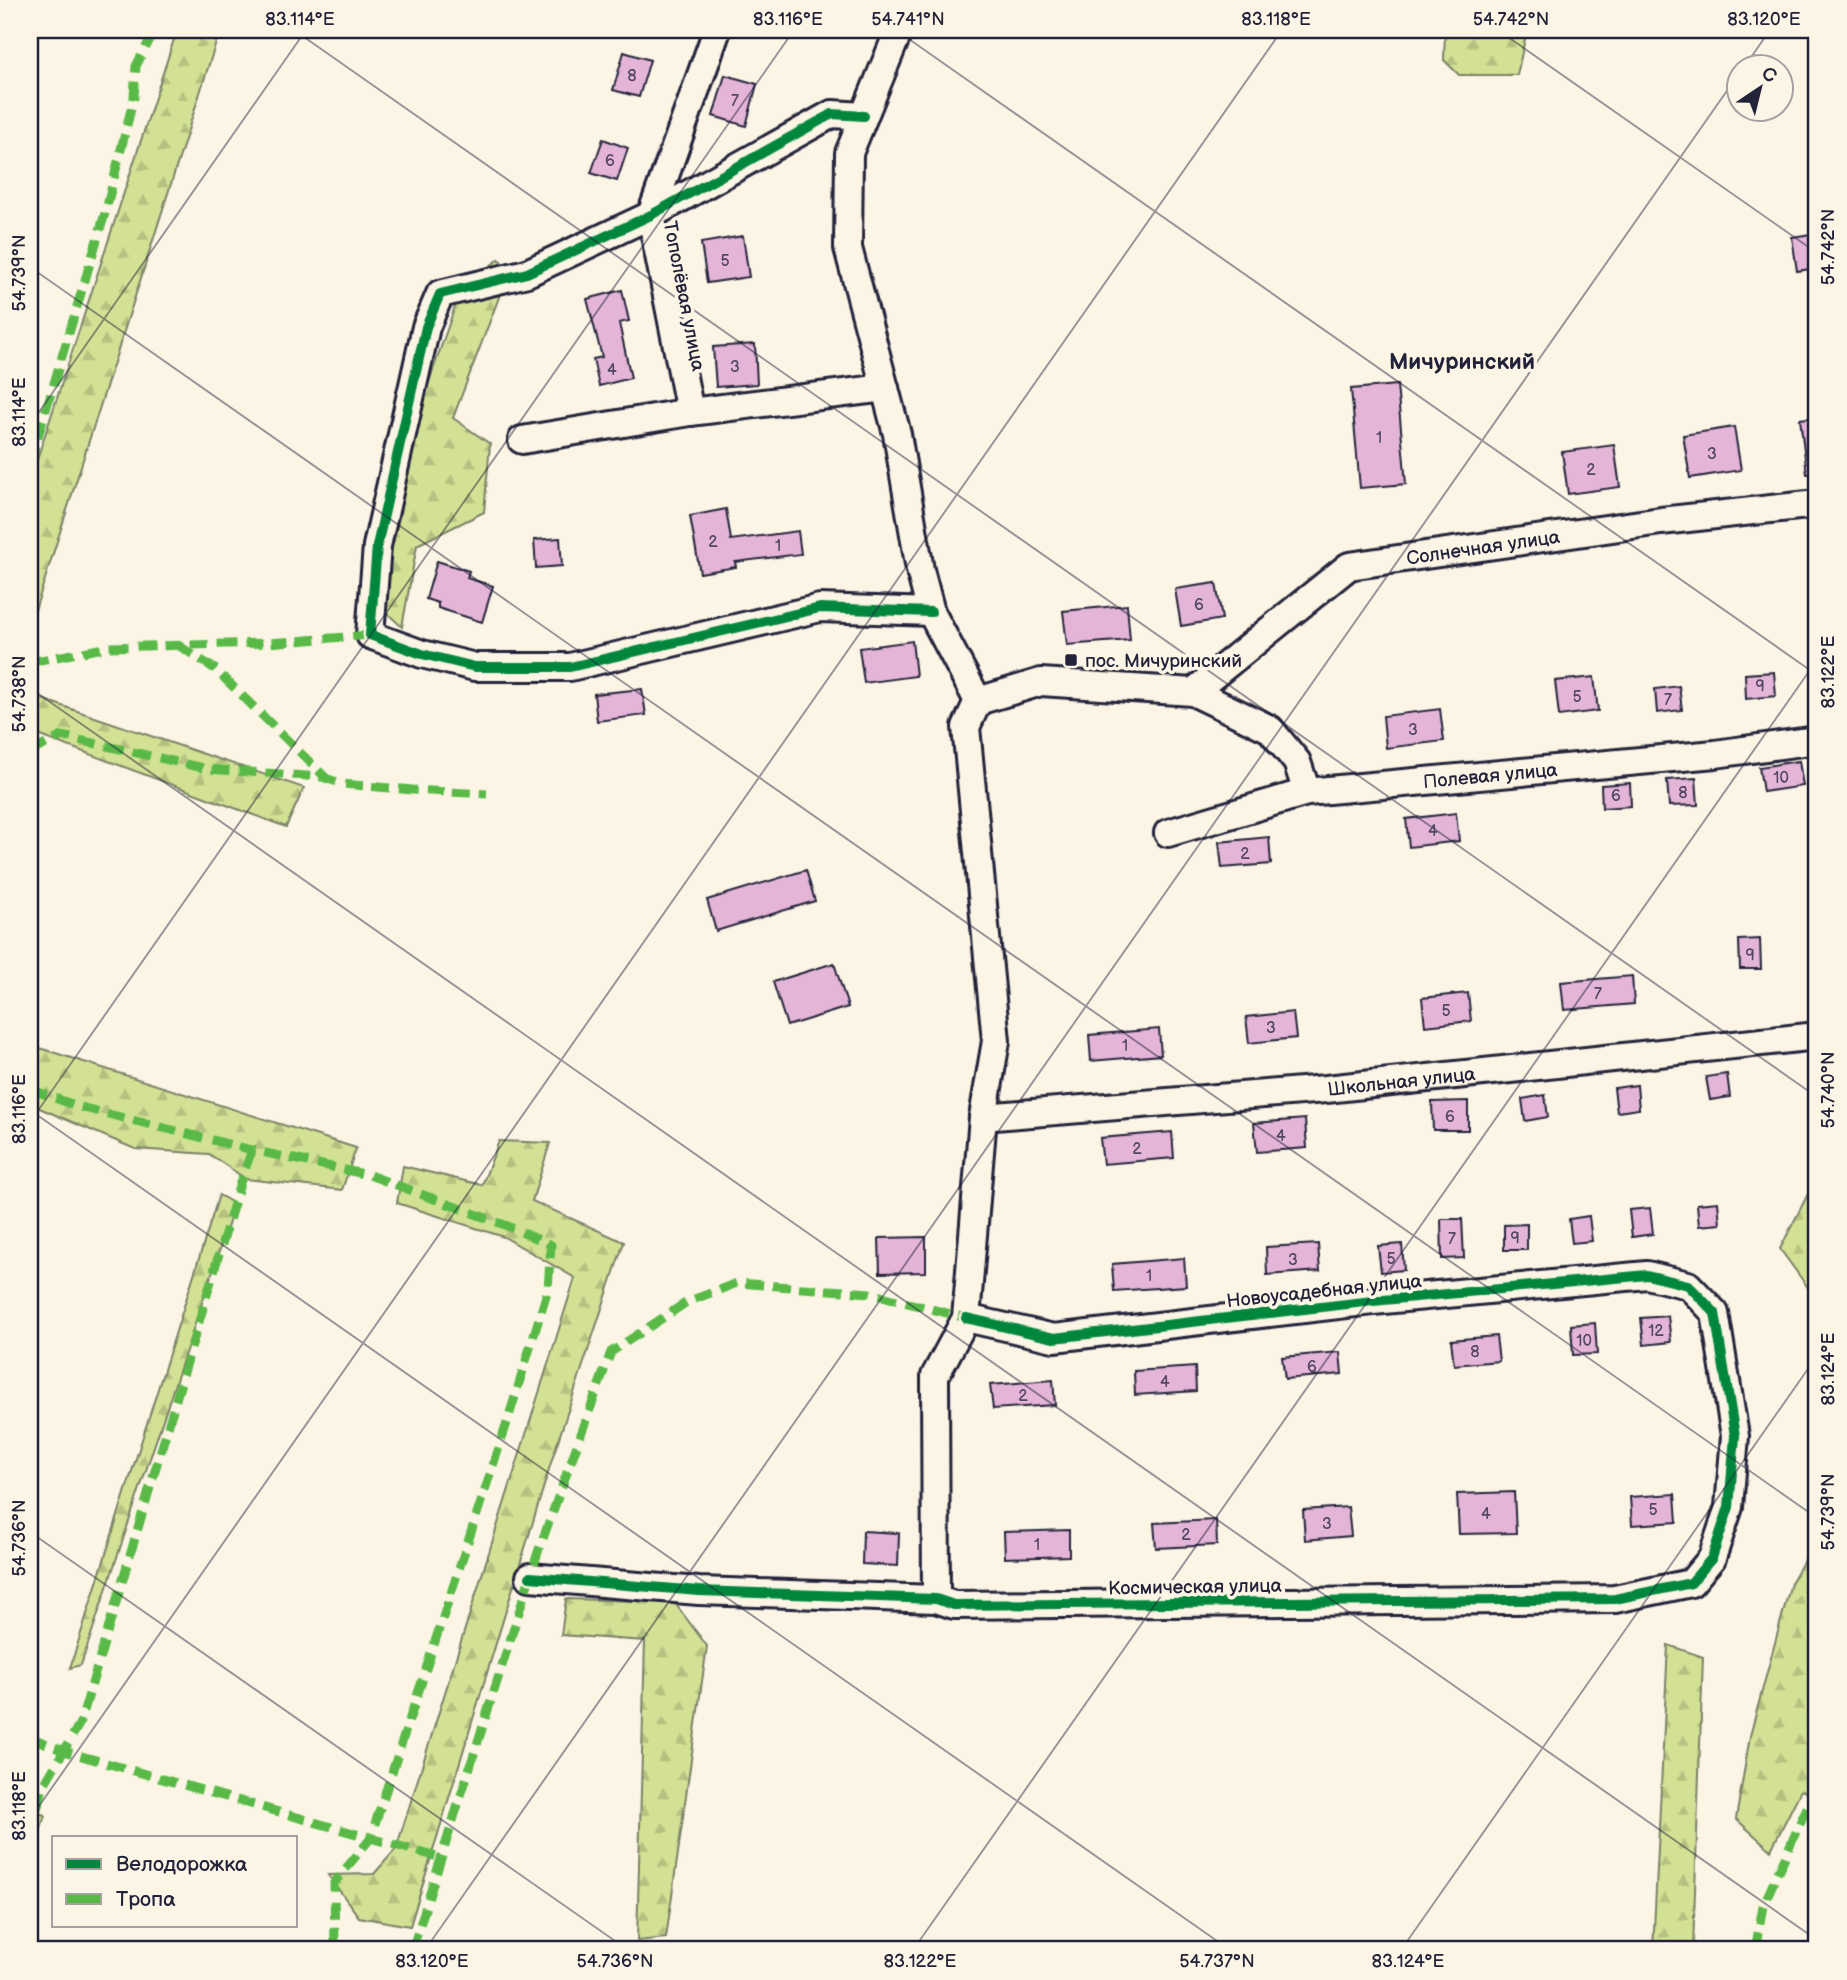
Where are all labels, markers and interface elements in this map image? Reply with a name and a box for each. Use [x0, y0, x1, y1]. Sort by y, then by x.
text: 83.114°E [265, 9, 335, 30]
text: 83.116°E [753, 9, 823, 30]
text: 54.741°N [871, 9, 945, 30]
text: 83.118°E [1241, 9, 1311, 30]
text: 54.742°N [1473, 9, 1549, 30]
text: 83.120°E [1727, 9, 1801, 30]
north arrow [1724, 52, 1794, 122]
text: С [1757, 62, 1781, 89]
house number: 8 [627, 67, 637, 86]
house number: 7 [731, 92, 739, 111]
house number: 6 [605, 152, 615, 171]
text: 54.742°N [1818, 209, 1839, 285]
street label: Тополёвая улица [658, 219, 709, 373]
text: 54.739°N [9, 235, 30, 311]
house number: 5 [720, 252, 730, 271]
district label: Мичуринский [1389, 348, 1535, 376]
house number: 3 [730, 358, 740, 377]
house number: 4 [607, 361, 617, 380]
text: 83.114°E [9, 377, 30, 447]
house number: 1 [1376, 429, 1382, 448]
house number: 3 [1707, 445, 1717, 464]
house number: 2 [1586, 461, 1596, 480]
street label: Солнечная улица [1405, 526, 1562, 571]
house number: 2 [708, 533, 718, 552]
house number: 1 [775, 537, 781, 556]
house number: 6 [1194, 596, 1204, 615]
text: 83.122°E [1818, 635, 1839, 708]
place label: пос. Мичуринский [1085, 650, 1242, 673]
marker: пос. Мичуринский [1063, 652, 1079, 668]
text: 54.738°N [9, 655, 30, 733]
house number: 9 [1755, 677, 1765, 696]
house number: 5 [1572, 688, 1582, 707]
house number: 7 [1664, 691, 1672, 710]
house number: 3 [1408, 721, 1418, 740]
street label: Полевая улица [1422, 759, 1559, 794]
house number: 10 [1773, 769, 1789, 788]
house number: 8 [1678, 784, 1688, 803]
house number: 6 [1611, 787, 1621, 806]
house number: 4 [1428, 822, 1438, 841]
house number: 2 [1240, 845, 1250, 864]
house number: 9 [1745, 946, 1755, 965]
house number: 7 [1594, 985, 1602, 1004]
house number: 5 [1441, 1002, 1451, 1021]
house number: 3 [1266, 1019, 1276, 1038]
house number: 1 [1122, 1037, 1128, 1056]
text: 54.740°N [1818, 1051, 1839, 1129]
street label: Школьная улица [1327, 1063, 1477, 1102]
text: 83.116°E [9, 1074, 30, 1144]
house number: 6 [1445, 1108, 1455, 1127]
house number: 4 [1276, 1127, 1286, 1146]
house number: 2 [1132, 1140, 1142, 1159]
house number: 9 [1510, 1229, 1520, 1248]
house number: 7 [1448, 1230, 1456, 1249]
house number: 5 [1386, 1250, 1396, 1269]
house number: 3 [1288, 1251, 1298, 1270]
house number: 1 [1146, 1267, 1152, 1286]
street label: Новоусадебная улица [1226, 1270, 1423, 1313]
house number: 12 [1648, 1322, 1664, 1341]
house number: 10 [1576, 1332, 1592, 1351]
text: 83.124°E [1818, 1332, 1839, 1405]
house number: 8 [1470, 1343, 1480, 1362]
house number: 6 [1307, 1358, 1317, 1377]
house number: 4 [1160, 1373, 1170, 1392]
house number: 2 [1018, 1387, 1028, 1406]
text: 54.739°N [1818, 1474, 1839, 1550]
text: 54.736°N [9, 1499, 30, 1577]
house number: 5 [1648, 1501, 1658, 1520]
house number: 4 [1481, 1505, 1491, 1524]
house number: 3 [1322, 1515, 1332, 1534]
house number: 2 [1181, 1526, 1191, 1545]
house number: 1 [1034, 1536, 1040, 1555]
street label: Космическая улица [1108, 1574, 1282, 1601]
text: 83.118°E [9, 1771, 30, 1841]
legend [52, 1836, 298, 1927]
text: Велодорожка [116, 1852, 248, 1877]
text: Тропа [116, 1887, 176, 1912]
text: 83.120°E [395, 1951, 469, 1972]
text: 54.736°N [576, 1951, 654, 1972]
text: 83.122°E [884, 1951, 957, 1972]
text: 54.737°N [1179, 1951, 1255, 1972]
text: 83.124°E [1372, 1951, 1445, 1972]

